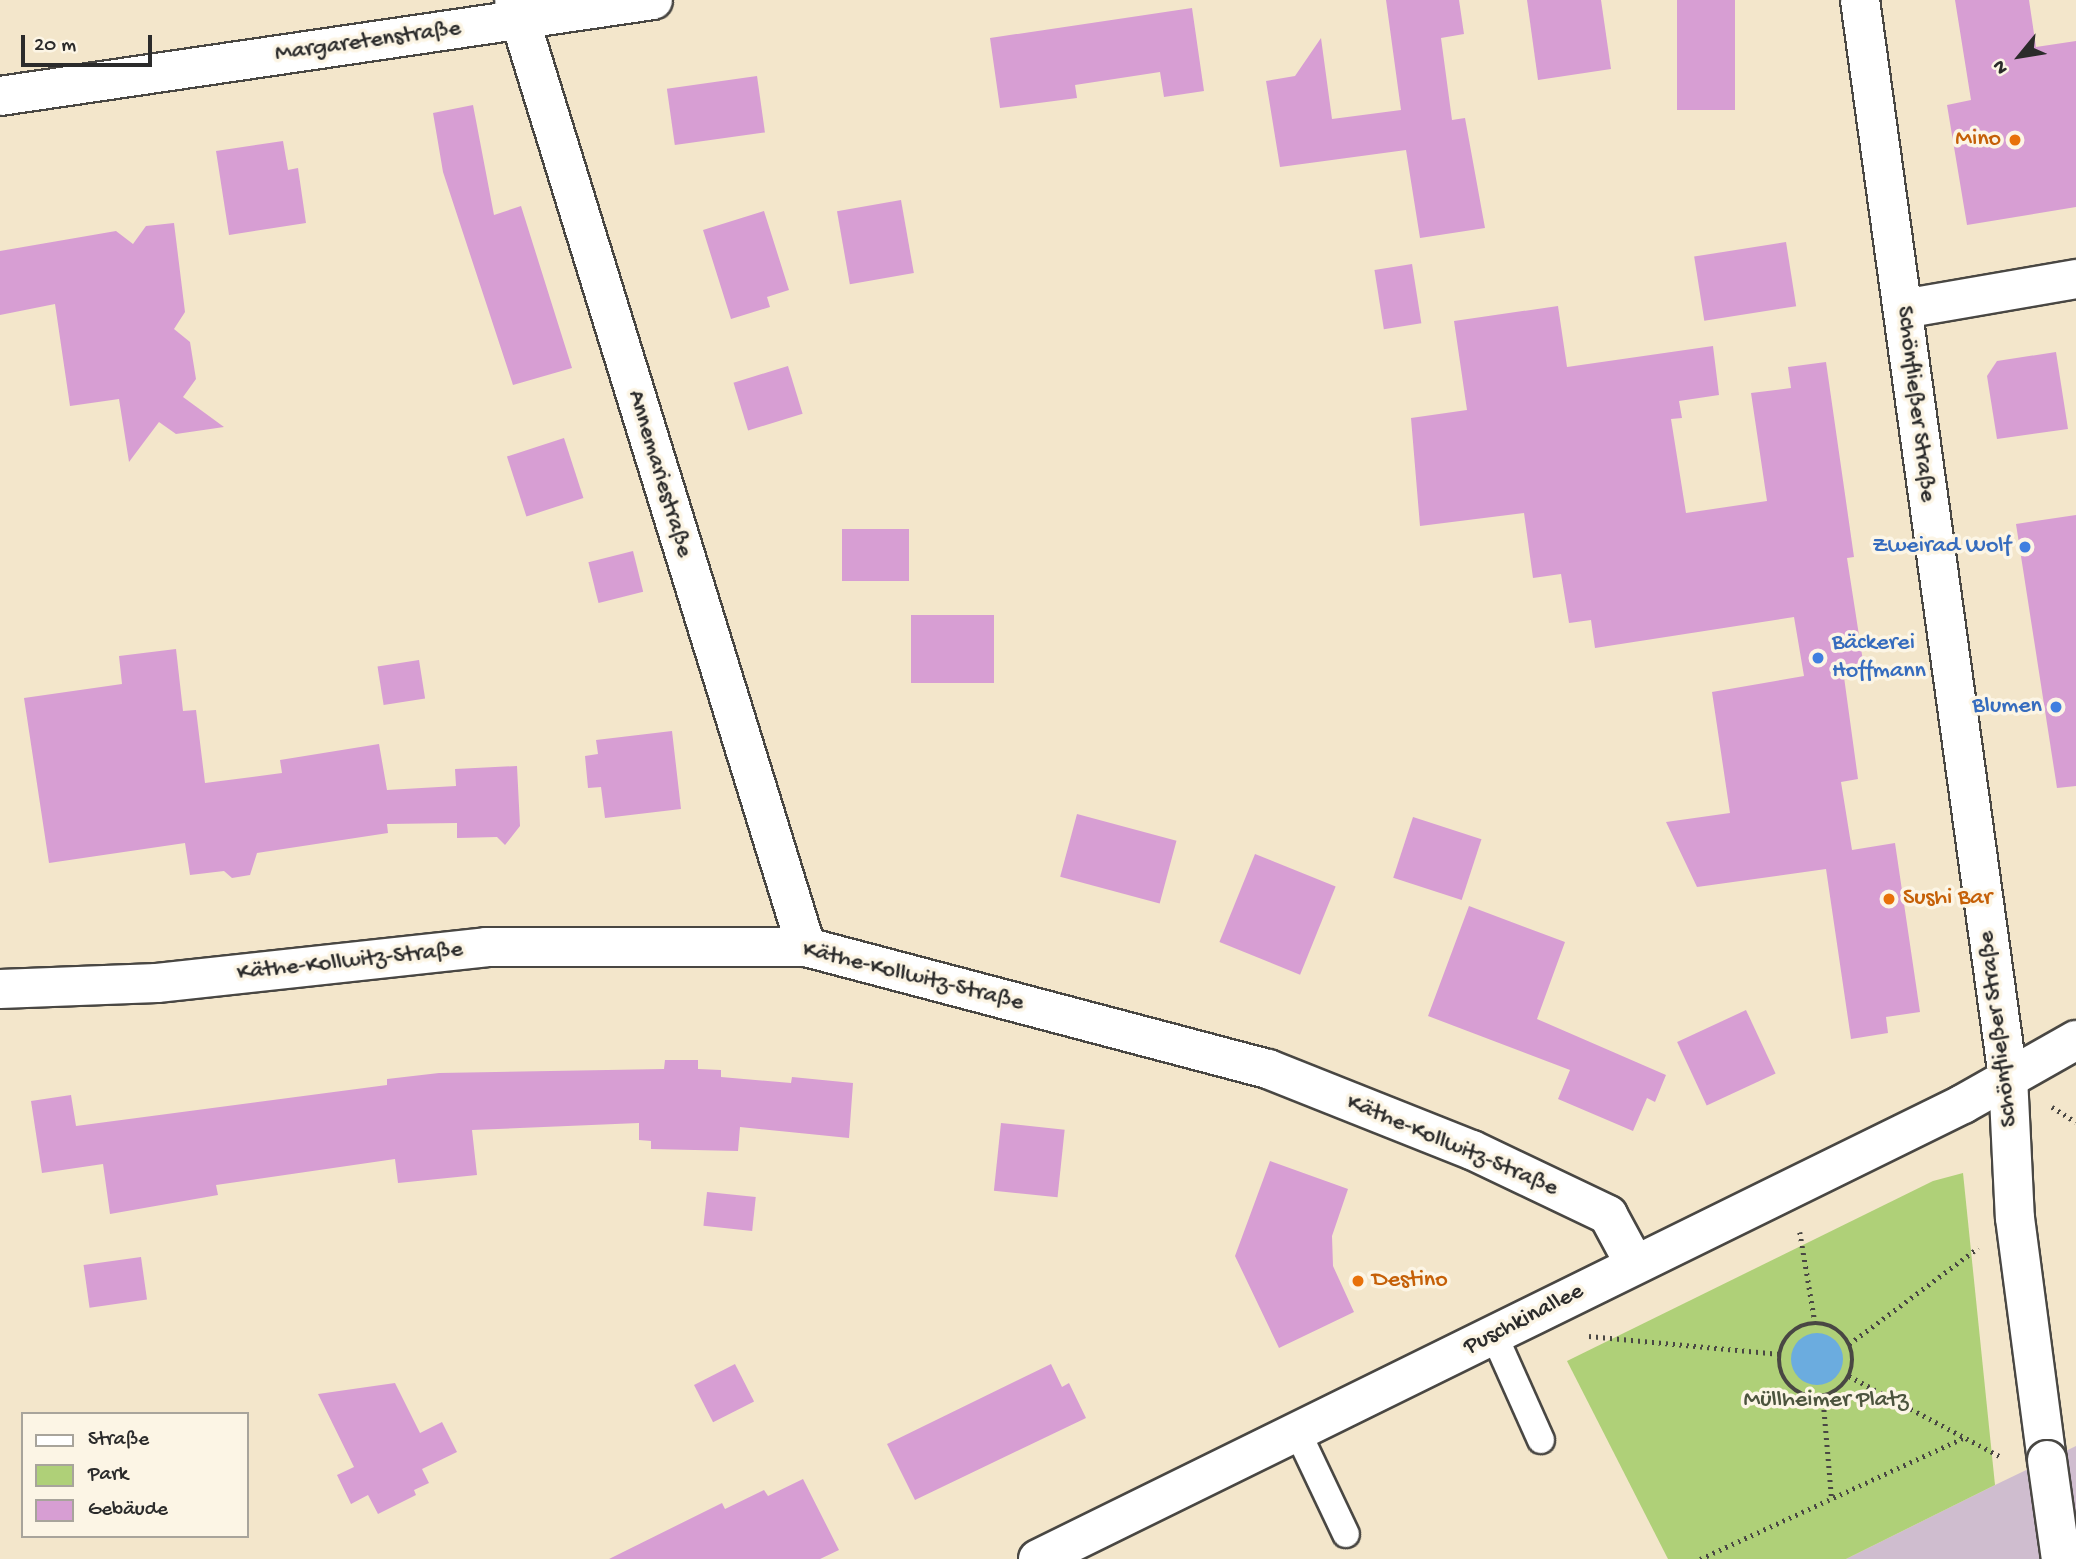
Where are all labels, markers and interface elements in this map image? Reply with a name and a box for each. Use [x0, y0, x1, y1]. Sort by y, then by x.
street label: Margaretenstraße [273, 15, 463, 69]
scale bar [24, 21, 156, 65]
north arrow [1985, 21, 2055, 91]
text: 20 m [34, 34, 76, 59]
text: N [1988, 56, 2014, 78]
place label: Mino [1955, 126, 2001, 154]
marker: Mino [2007, 132, 2023, 148]
street label: Schönfließer Straße [1889, 304, 1941, 504]
street label: Annemariestraße [620, 387, 698, 561]
place label: Zweirad Wolf [1872, 533, 2011, 561]
marker: Zweirad Wolf [2017, 539, 2033, 555]
place label: Bäckerei Hoffmann [1832, 630, 1926, 686]
marker: Bäckerei Hoffmann [1810, 650, 1826, 666]
place label: Blumen [1972, 693, 2042, 721]
marker: Blumen [2048, 699, 2064, 715]
place label: Sushi Bar [1903, 885, 1992, 913]
marker: Sushi Bar [1881, 891, 1897, 907]
street label: Schönfließer Straße [1973, 929, 2025, 1129]
street label: Käthe-Kollwitz-Straße [236, 936, 464, 988]
street label: Käthe-Kollwitz-Straße [799, 936, 1027, 1018]
street label: Käthe-Kollwitz-Straße [1342, 1088, 1562, 1204]
place label: Destino [1372, 1267, 1448, 1295]
marker: Destino [1350, 1273, 1366, 1289]
street label: Puschkinallee [1459, 1278, 1589, 1362]
park label: Müllheimer Platz [1744, 1387, 1908, 1415]
legend [21, 1412, 248, 1538]
text: Straße [88, 1428, 149, 1453]
text: Park [88, 1463, 128, 1488]
text: Gebäude [88, 1498, 168, 1523]

